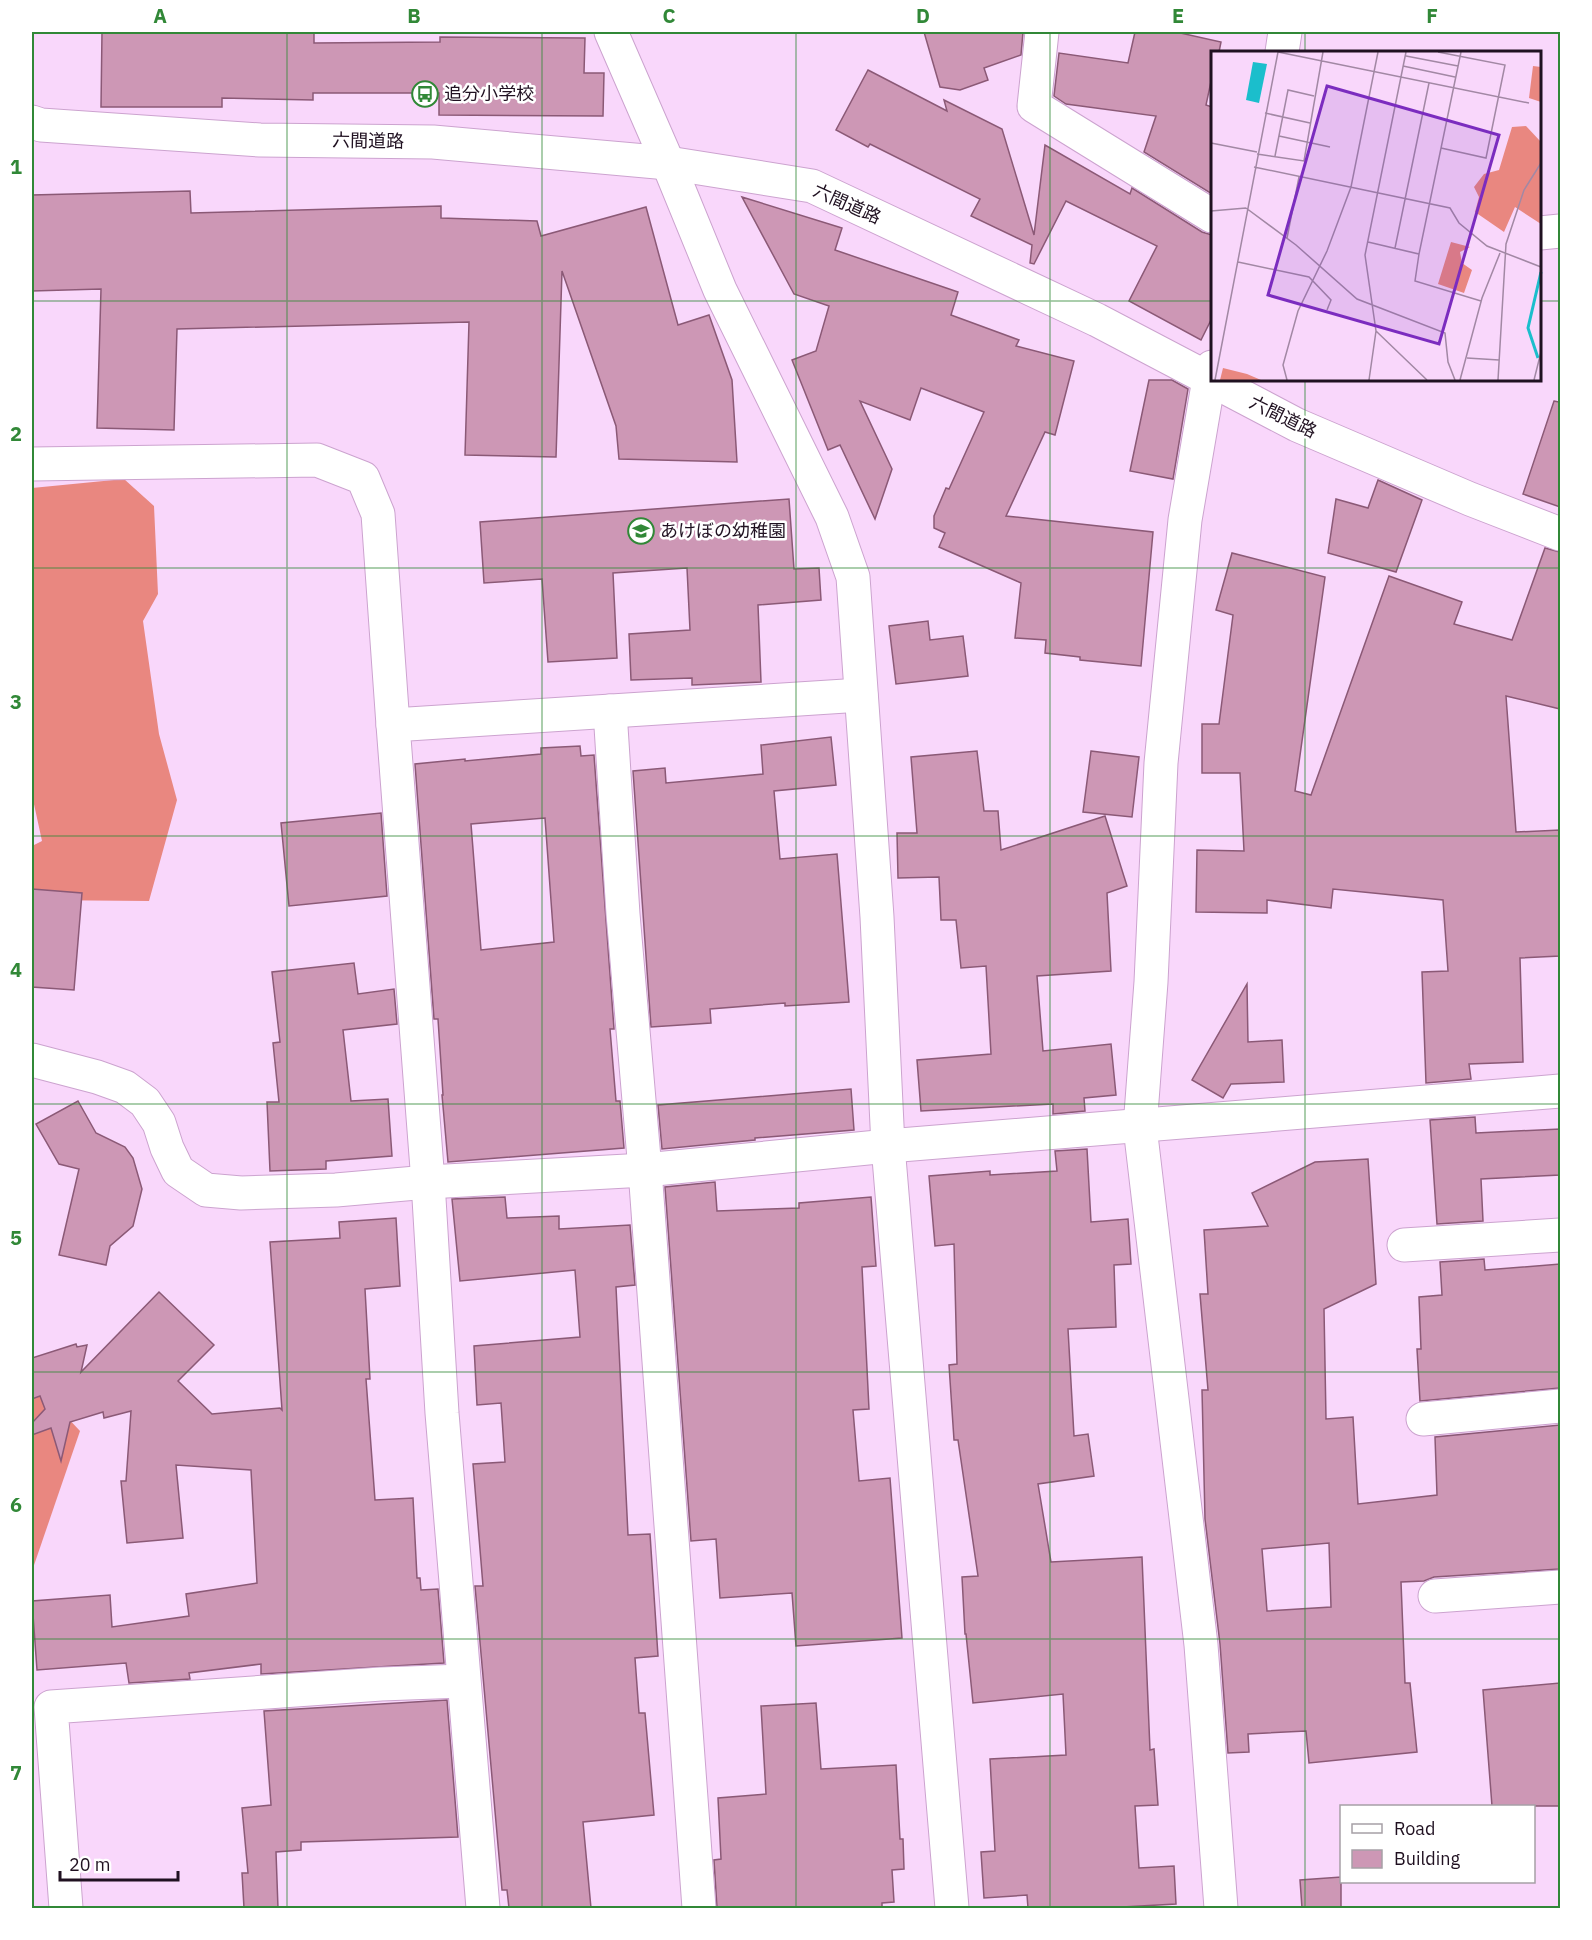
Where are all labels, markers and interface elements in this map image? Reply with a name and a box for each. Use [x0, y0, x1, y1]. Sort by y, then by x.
text: A [153, 2, 167, 29]
text: B [407, 2, 421, 29]
text: C [662, 2, 676, 29]
text: D [916, 2, 930, 29]
text: E [1172, 2, 1184, 29]
text: F [1426, 2, 1438, 29]
inset map [1211, 51, 1541, 381]
bus stop icon: 追分小学校 [410, 79, 440, 109]
place label: 追分小学校 [444, 82, 534, 105]
street label: 六間道路 [332, 128, 404, 153]
text: 1 [10, 153, 22, 180]
street label: 六間道路 [810, 178, 885, 229]
street label: 六間道路 [1246, 390, 1321, 443]
text: 2 [10, 420, 22, 447]
school or university icon: あけぼの幼稚園 [626, 516, 656, 546]
place label: あけぼの幼稚園 [660, 519, 786, 542]
text: 3 [10, 688, 22, 715]
text: 4 [10, 956, 22, 983]
text: 5 [10, 1224, 22, 1251]
text: 6 [10, 1491, 22, 1518]
text: 7 [10, 1759, 22, 1786]
legend [1340, 1805, 1535, 1883]
text: Road [1394, 1817, 1435, 1840]
scale bar [60, 1844, 178, 1882]
text: Building [1394, 1847, 1461, 1870]
text: 20 m [69, 1853, 111, 1876]

